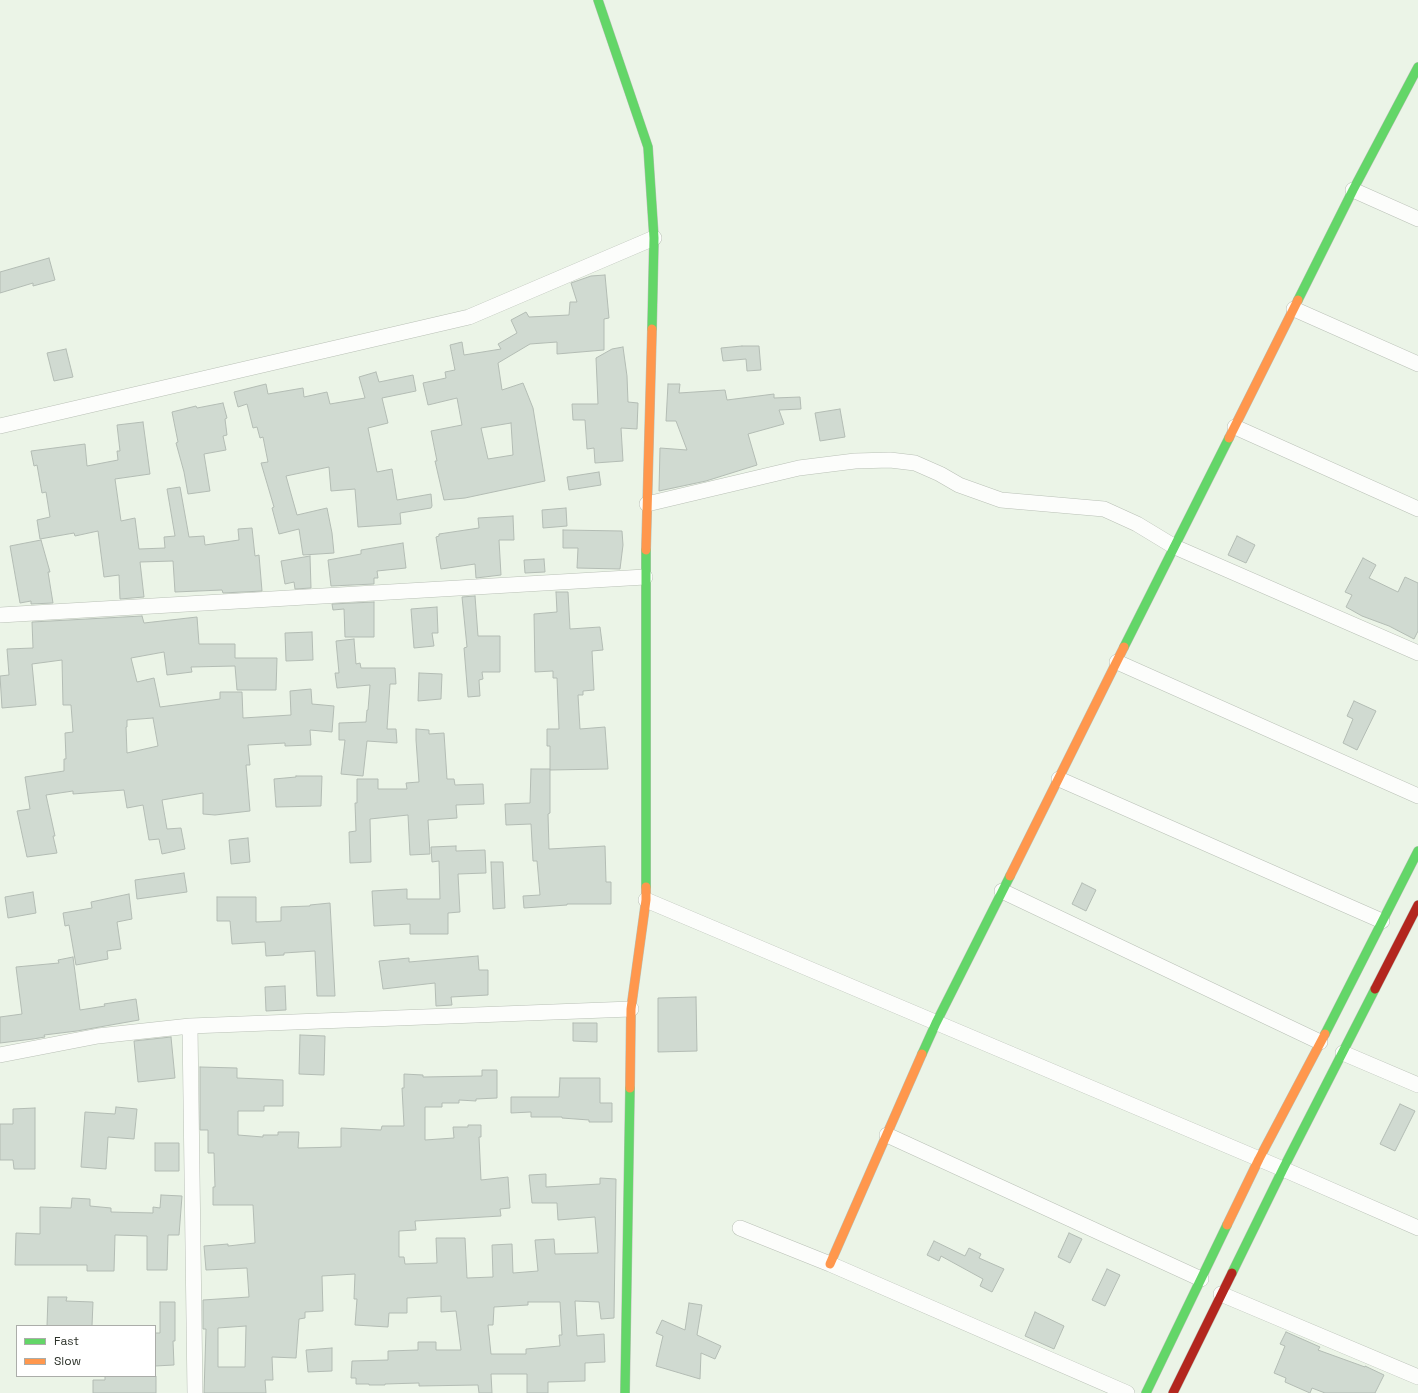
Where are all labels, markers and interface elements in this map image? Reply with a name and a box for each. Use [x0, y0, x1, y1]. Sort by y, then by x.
legend [16, 1325, 156, 1377]
text: Fast [54, 1333, 79, 1349]
text: Slow [54, 1353, 81, 1369]

